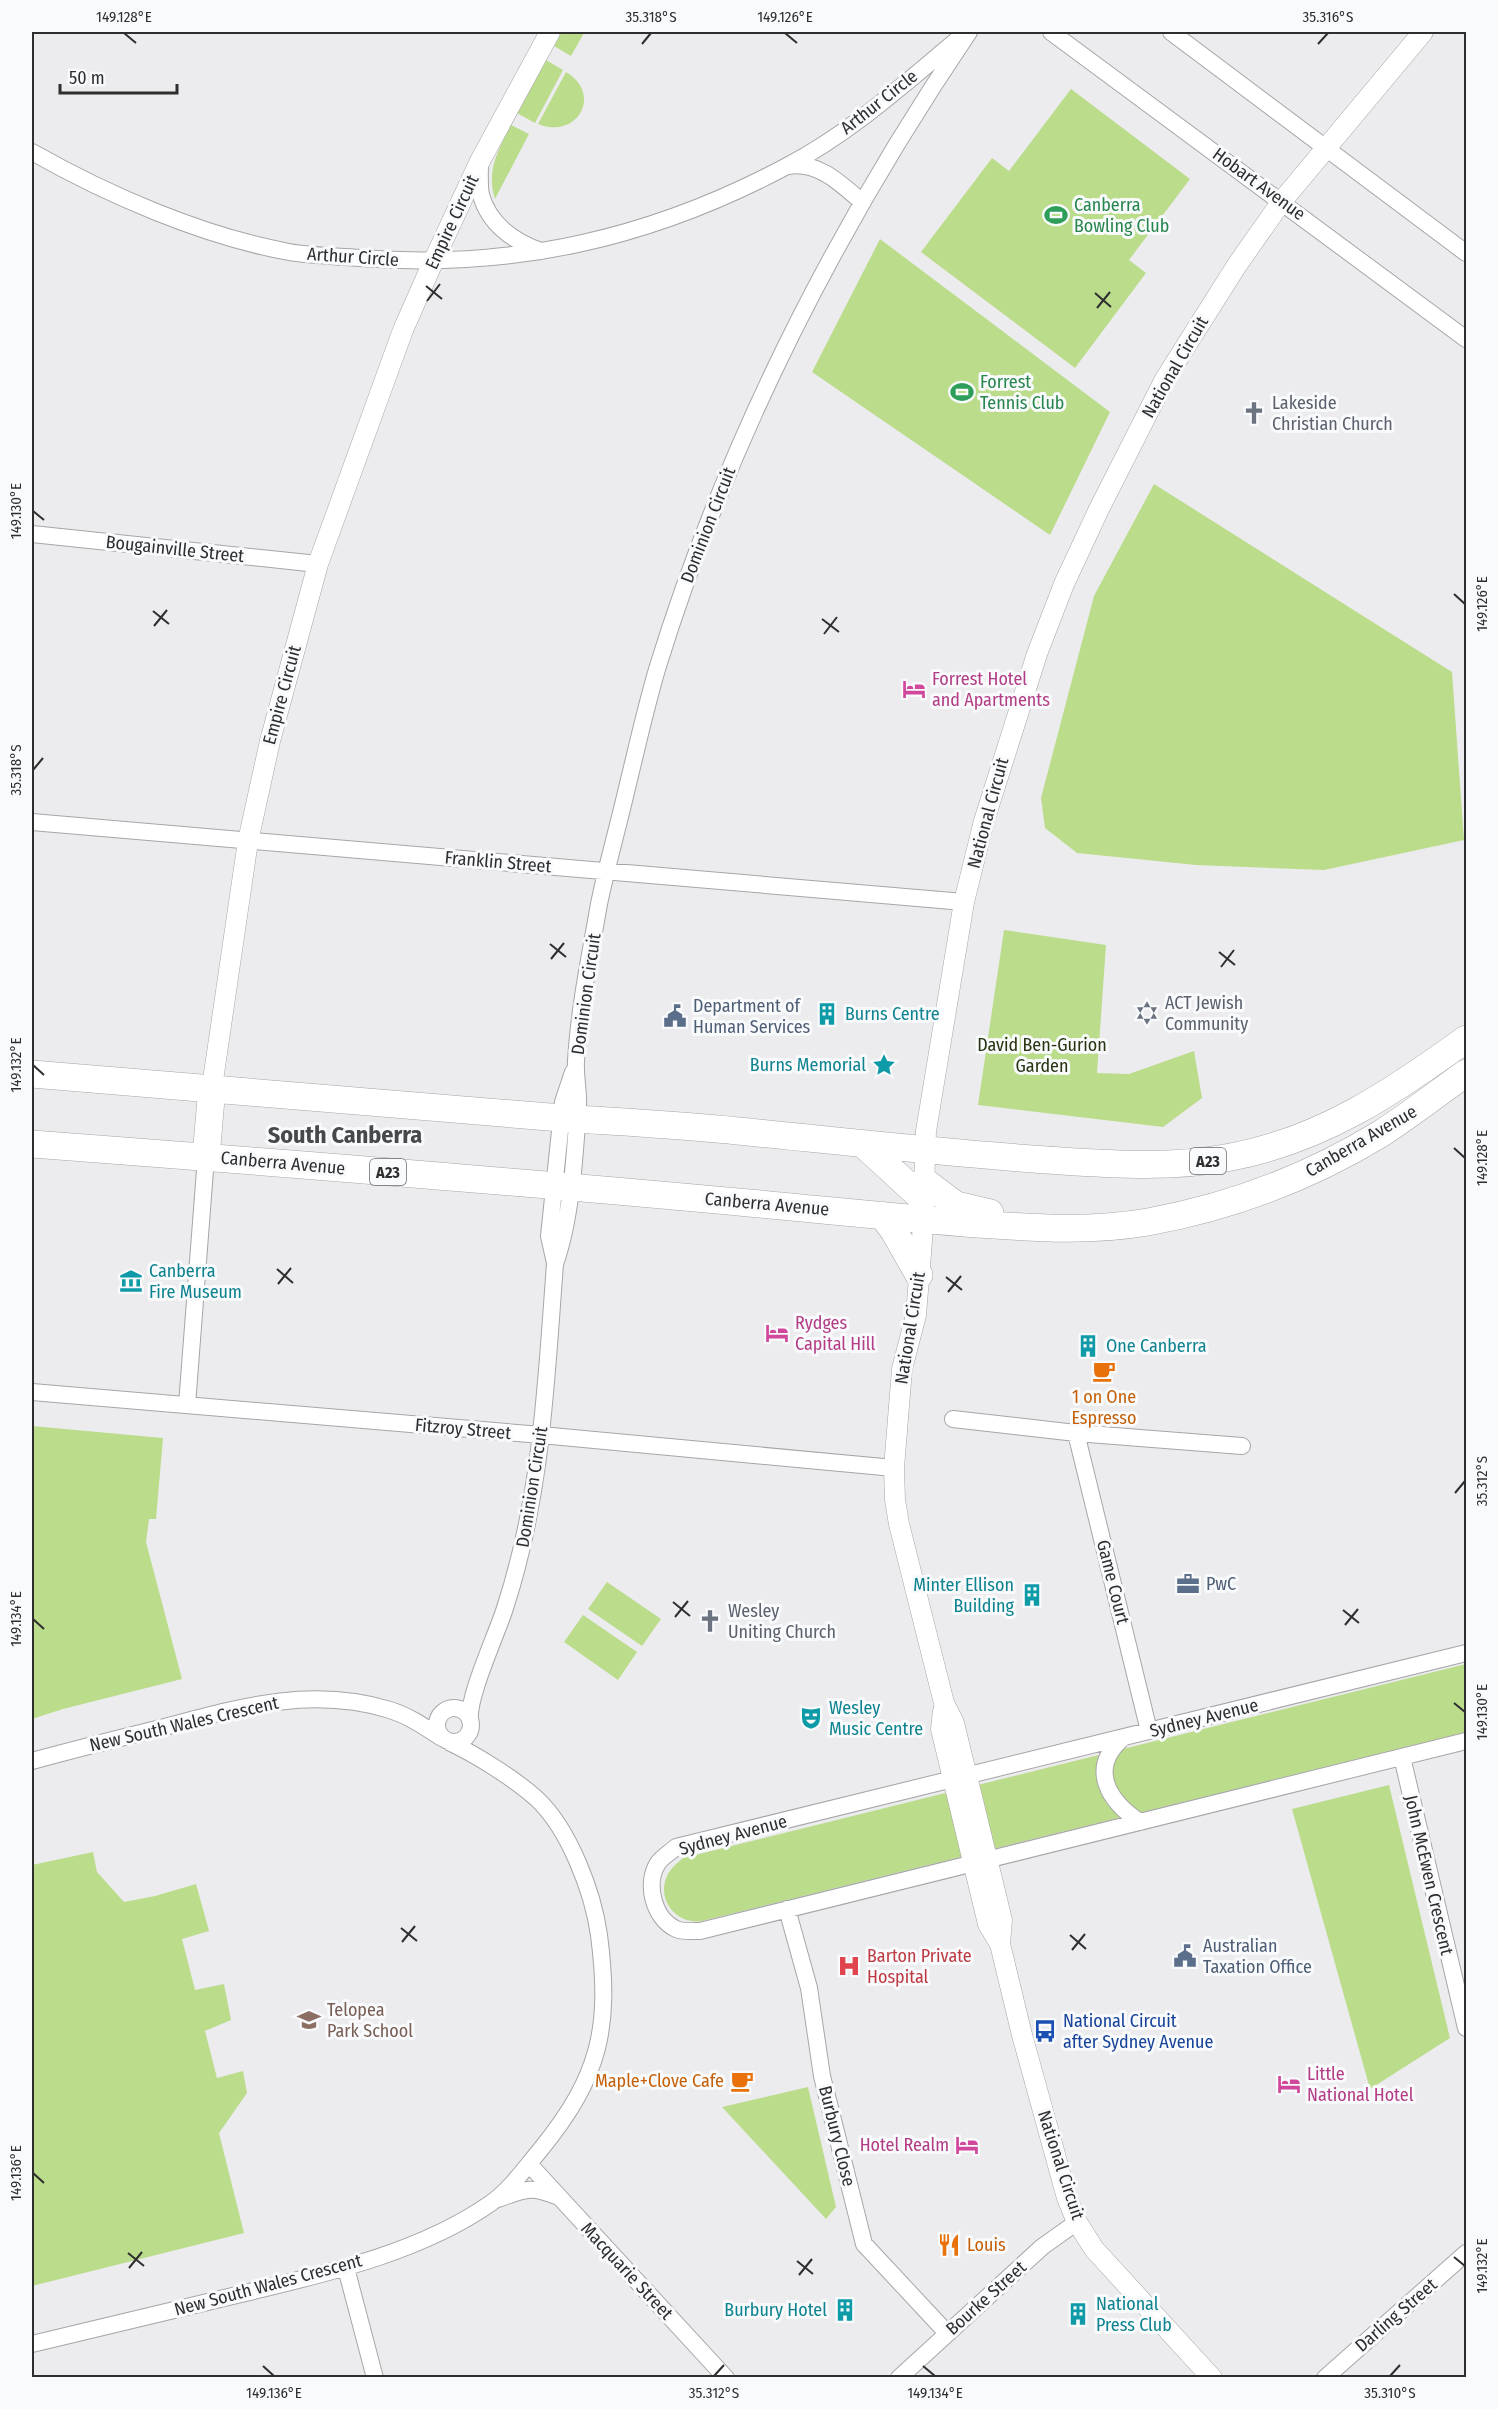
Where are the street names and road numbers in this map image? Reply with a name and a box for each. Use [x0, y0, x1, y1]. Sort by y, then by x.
street label: Arthur Circle [836, 65, 922, 139]
street label: Hobart Avenue [1208, 143, 1310, 225]
street label: Empire Circuit [420, 171, 484, 273]
street label: Arthur Circle [306, 243, 400, 271]
street label: National Circuit [1137, 312, 1213, 422]
street label: Dominion Circuit [676, 464, 740, 586]
street label: Bougainville Street [105, 531, 245, 567]
street label: Empire Circuit [258, 643, 306, 747]
street label: National Circuit [963, 755, 1013, 871]
street label: Franklin Street [444, 846, 552, 878]
street label: Dominion Circuit [567, 932, 605, 1056]
street label: Canberra Avenue [1301, 1100, 1421, 1182]
street label: Canberra Avenue [220, 1147, 346, 1179]
road number: A23 [1190, 1148, 1226, 1174]
road number: A23 [370, 1159, 406, 1185]
street label: Canberra Avenue [704, 1188, 830, 1220]
street label: National Circuit [890, 1270, 930, 1386]
street label: Fitzroy Street [414, 1414, 512, 1444]
street label: Dominion Circuit [512, 1425, 552, 1549]
street label: Game Court [1092, 1538, 1134, 1626]
street label: New South Wales Crescent [87, 1692, 281, 1756]
street label: Sydney Avenue [1147, 1694, 1261, 1742]
street label: John McEwen Crescent [1400, 1793, 1458, 1957]
street label: Sydney Avenue [677, 1810, 790, 1860]
street label: Burbury Close [814, 2083, 860, 2189]
street label: National Circuit [1033, 2108, 1089, 2223]
street label: Macquarie Street [576, 2218, 678, 2324]
street label: New South Wales Crescent [172, 2249, 364, 2321]
street label: Bourke Street [941, 2256, 1031, 2340]
street label: Darling Street [1351, 2273, 1441, 2356]

